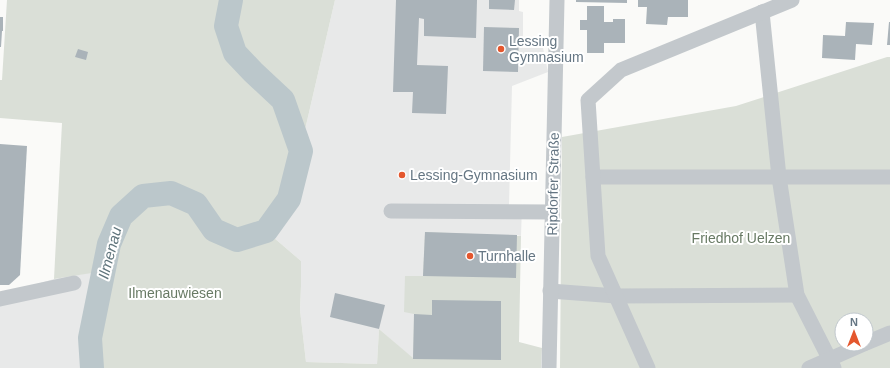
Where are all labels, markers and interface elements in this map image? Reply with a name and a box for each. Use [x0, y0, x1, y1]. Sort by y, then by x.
place label: Lessing Gymnasium [509, 33, 584, 65]
marker: Lessing Gymnasium [496, 44, 506, 54]
street label: Ripdorfer Straße [544, 132, 562, 236]
place label: Lessing-Gymnasium [410, 167, 538, 183]
marker: Lessing-Gymnasium [397, 170, 407, 180]
water label: Ilmenau [94, 224, 125, 281]
park label: Friedhof Uelzen [692, 230, 790, 246]
place label: Turnhalle [478, 248, 536, 264]
marker: Turnhalle [465, 251, 475, 261]
park label: Ilmenauwiesen [128, 285, 222, 301]
north arrow [834, 312, 874, 352]
text: N [850, 316, 858, 328]

